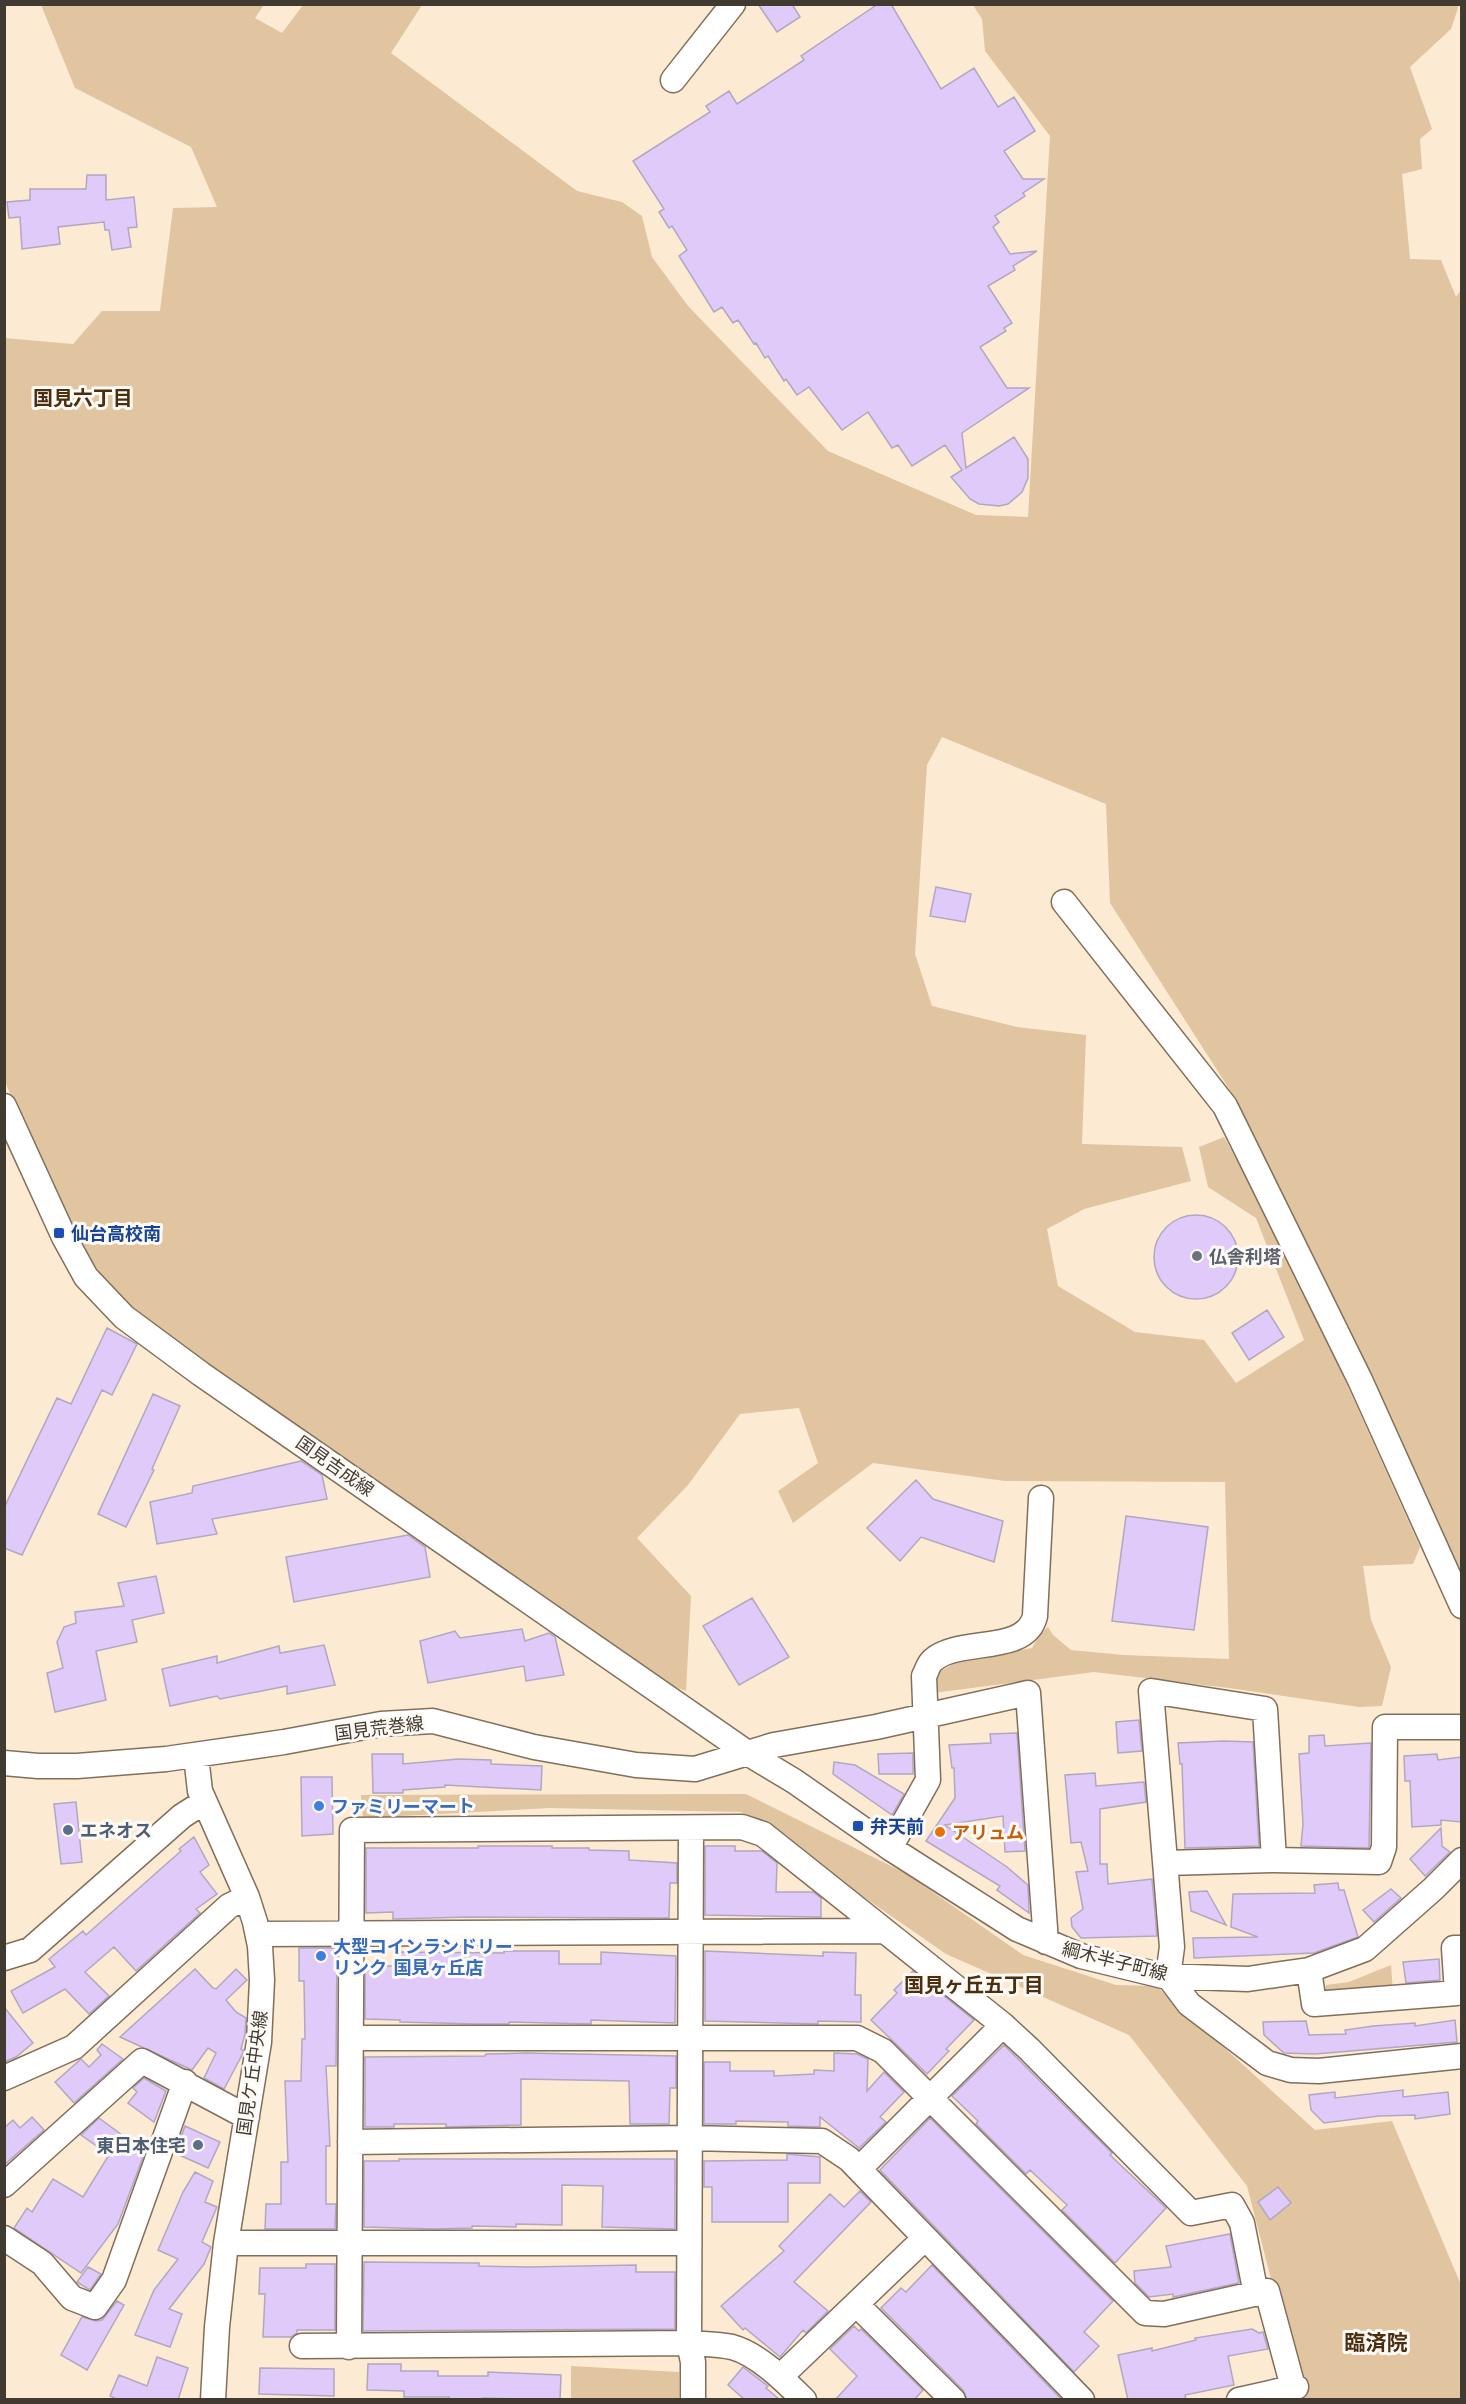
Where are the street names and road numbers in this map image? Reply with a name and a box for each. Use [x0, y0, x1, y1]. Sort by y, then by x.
street label: 国見吉成線 [292, 1432, 378, 1500]
street label: 国見荒巻線 [333, 1712, 425, 1744]
street label: 綱木半子町線 [1060, 1938, 1170, 1984]
street label: 国見ケ丘中央線 [233, 2009, 271, 2137]

